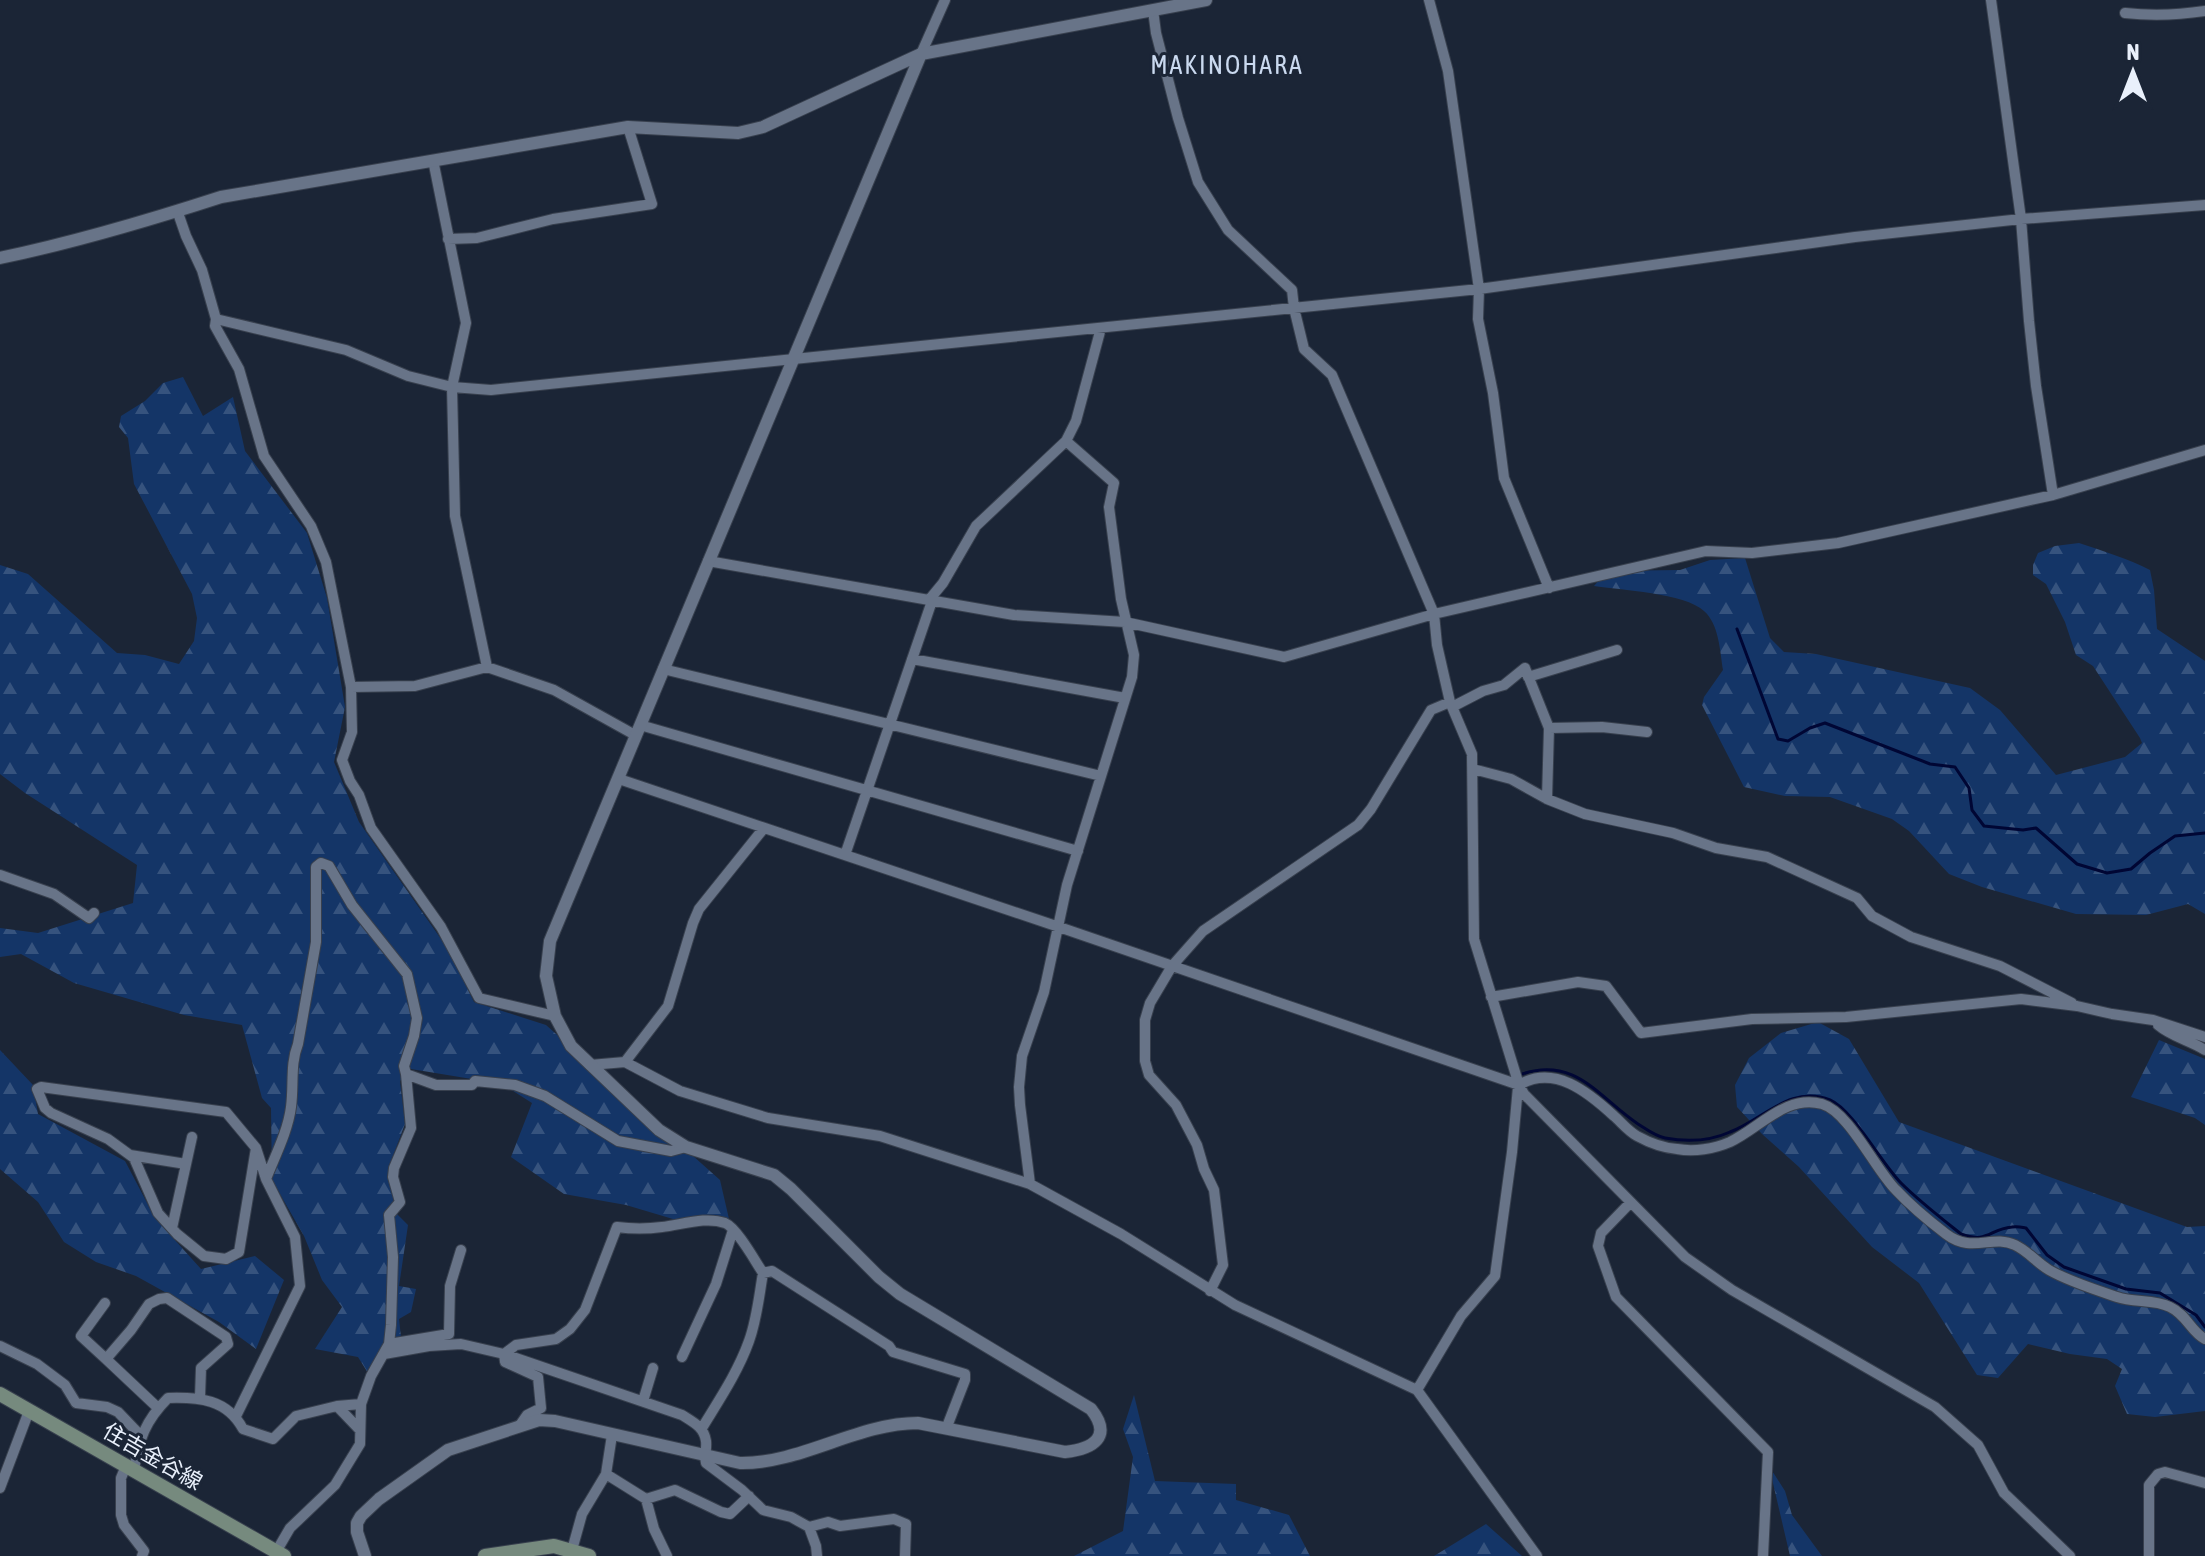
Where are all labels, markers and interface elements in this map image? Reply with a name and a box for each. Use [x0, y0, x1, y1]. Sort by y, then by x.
north arrow [2093, 32, 2173, 112]
text: N [2127, 39, 2139, 65]
district label: MAKINOHARA [1150, 50, 1304, 80]
street label: 住吉金谷線 [99, 1417, 207, 1495]

